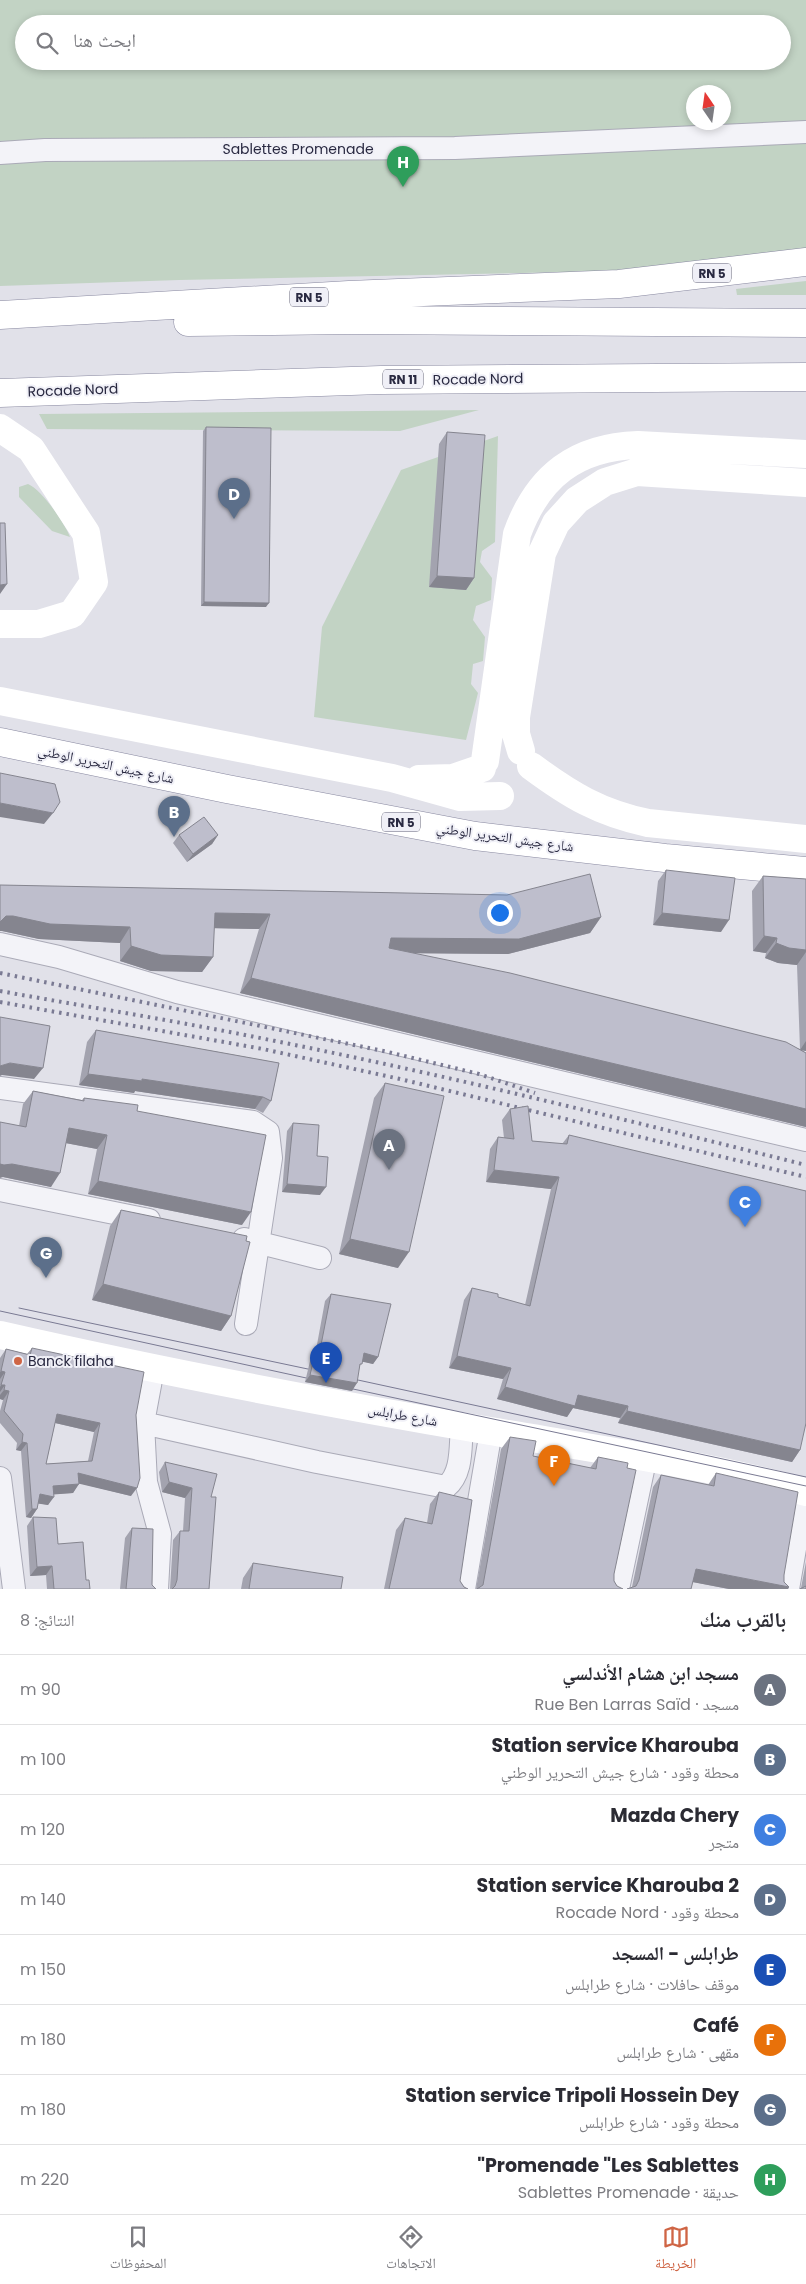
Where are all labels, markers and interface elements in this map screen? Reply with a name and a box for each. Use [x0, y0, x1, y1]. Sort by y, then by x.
search box [15, 15, 791, 70]
text: ابحث هنا [73, 27, 136, 54]
icon: search [33, 29, 61, 57]
north arrow [686, 85, 731, 130]
street label: Sablettes Promenade [222, 139, 374, 159]
pin: H [387, 146, 419, 187]
road number: RN 5 [693, 264, 731, 282]
road number: RN 5 [290, 288, 328, 306]
street label: Rocade Nord [432, 368, 524, 390]
road number: RN 11 [383, 369, 423, 388]
street label: Rocade Nord [27, 378, 119, 402]
pin: D [218, 478, 250, 519]
street label: شارع جيش التحرير الوطني [36, 740, 176, 790]
pin: B [158, 796, 190, 837]
road number: RN 5 [382, 812, 420, 832]
street label: شارع جيش التحرير الوطني [435, 817, 575, 858]
your location [487, 900, 513, 926]
pin: A [373, 1129, 405, 1170]
pin: C [729, 1186, 761, 1227]
pin: G [30, 1237, 62, 1278]
pin: E [310, 1342, 342, 1383]
place label: Banck filaha [28, 1351, 114, 1371]
marker: Banck filaha [12, 1355, 24, 1367]
street label: شارع طرابلس [367, 1399, 439, 1431]
pin: F [538, 1445, 570, 1486]
text: بالقرب منك [700, 1605, 786, 1634]
text: النتائج: 8 [20, 1609, 75, 1632]
text: مسجد ابن هشام الأندلسي [562, 1660, 739, 1687]
text: 90 m [20, 1678, 61, 1701]
text: A [764, 1678, 776, 1701]
text: مسجد · Rue Ben Larras Saïd [534, 1693, 739, 1716]
text: Station service Kharouba [491, 1732, 739, 1759]
text: 100 m [20, 1748, 66, 1771]
text: B [765, 1748, 775, 1771]
text: محطة وقود · شارع جيش التحرير الوطني [501, 1761, 739, 1784]
text: Mazda Chery [610, 1802, 739, 1829]
text: 120 m [20, 1818, 65, 1841]
text: C [764, 1818, 776, 1841]
text: متجر [709, 1831, 739, 1854]
text: Station service Kharouba 2 [477, 1872, 739, 1899]
text: 140 m [20, 1888, 66, 1911]
text: D [764, 1888, 776, 1911]
text: محطة وقود · Rocade Nord [555, 1901, 739, 1924]
text: طرابلس - المسجد [612, 1940, 739, 1967]
text: 150 m [20, 1958, 66, 1981]
text: E [766, 1958, 774, 1981]
text: موقف حافلات · شارع طرابلس [565, 1973, 739, 1996]
text: Café [693, 2012, 739, 2039]
text: 180 m [20, 2028, 66, 2051]
text: F [766, 2028, 774, 2051]
text: مقهى · شارع طرابلس [616, 2041, 739, 2064]
text: Station service Tripoli Hossein Dey [405, 2082, 739, 2109]
text: 180 m [20, 2098, 66, 2121]
text: G [764, 2098, 776, 2121]
text: محطة وقود · شارع طرابلس [579, 2111, 739, 2134]
text: Promenade "Les Sablettes" [477, 2152, 739, 2179]
text: 220 m [20, 2168, 69, 2191]
text: H [764, 2168, 776, 2191]
text: حديقة · Sablettes Promenade [518, 2181, 739, 2204]
tab: المحفوظات [110, 2223, 167, 2277]
tab: الاتجاهات [386, 2223, 436, 2277]
tab: الخريطة [655, 2223, 696, 2277]

